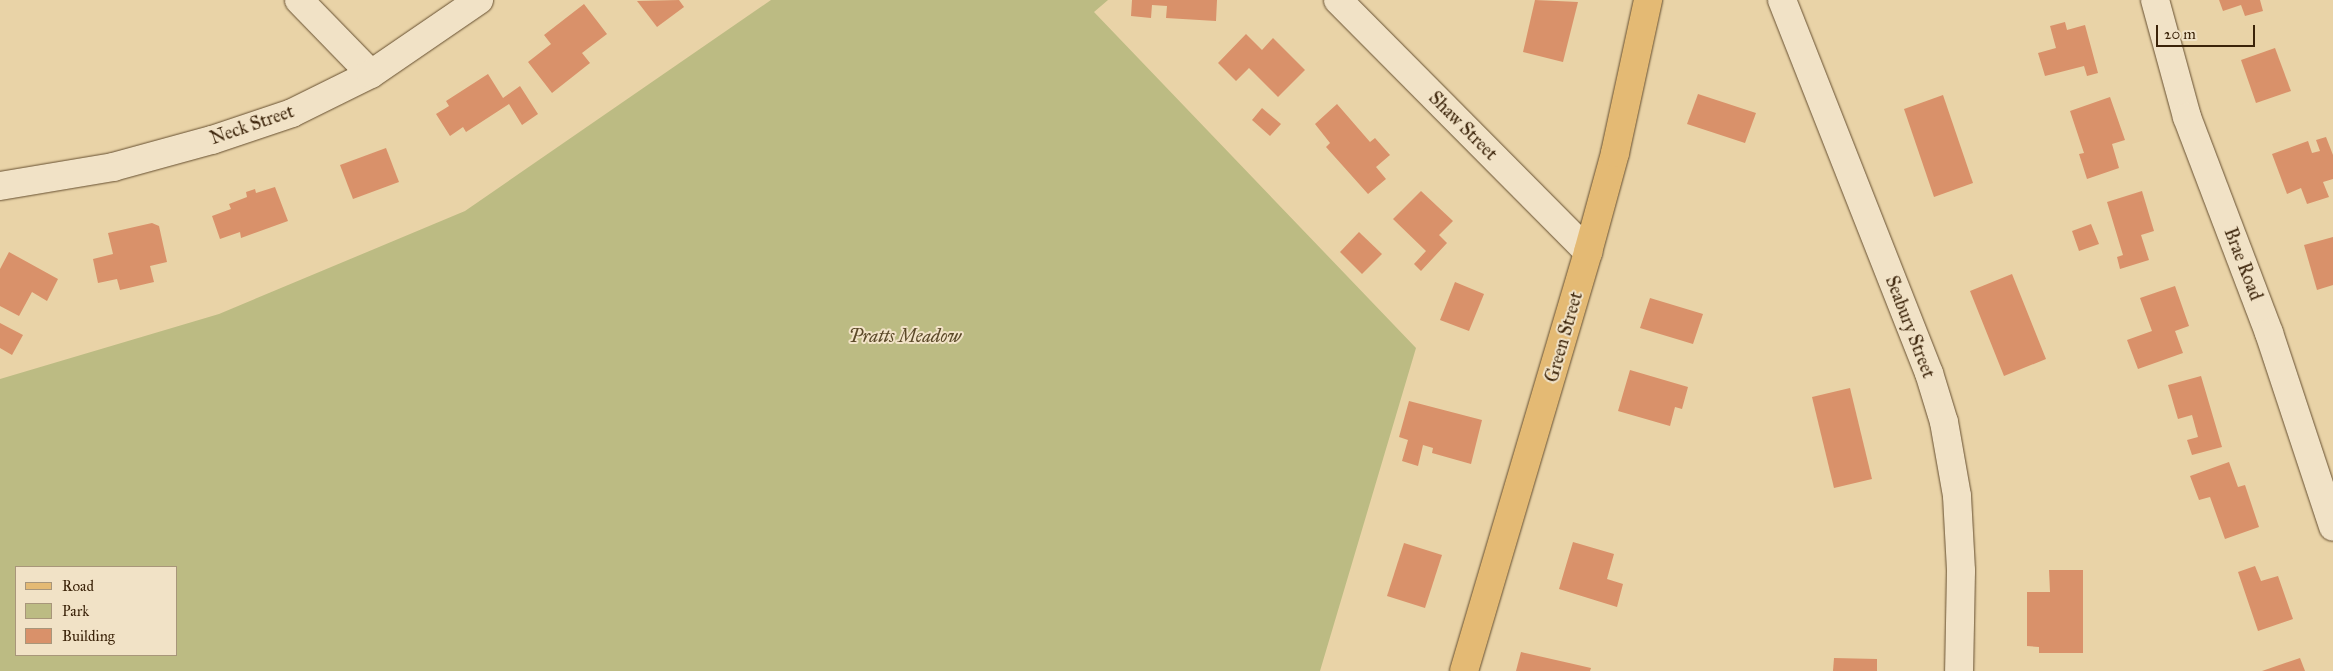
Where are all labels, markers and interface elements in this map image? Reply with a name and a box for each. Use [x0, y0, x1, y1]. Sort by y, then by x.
scale bar [2158, 15, 2257, 47]
text: 20 m [2164, 25, 2196, 43]
street label: Shaw Street [1424, 87, 1502, 165]
street label: Neck Street [207, 101, 297, 149]
street label: Brae Road [2219, 225, 2267, 303]
street label: Seabury Street [1881, 273, 1939, 381]
street label: Green Street [1541, 289, 1587, 385]
park label: Pratts Meadow [849, 325, 961, 347]
legend [15, 566, 178, 656]
text: Road [62, 577, 94, 595]
text: Park [62, 602, 89, 620]
text: Building [62, 627, 115, 645]

